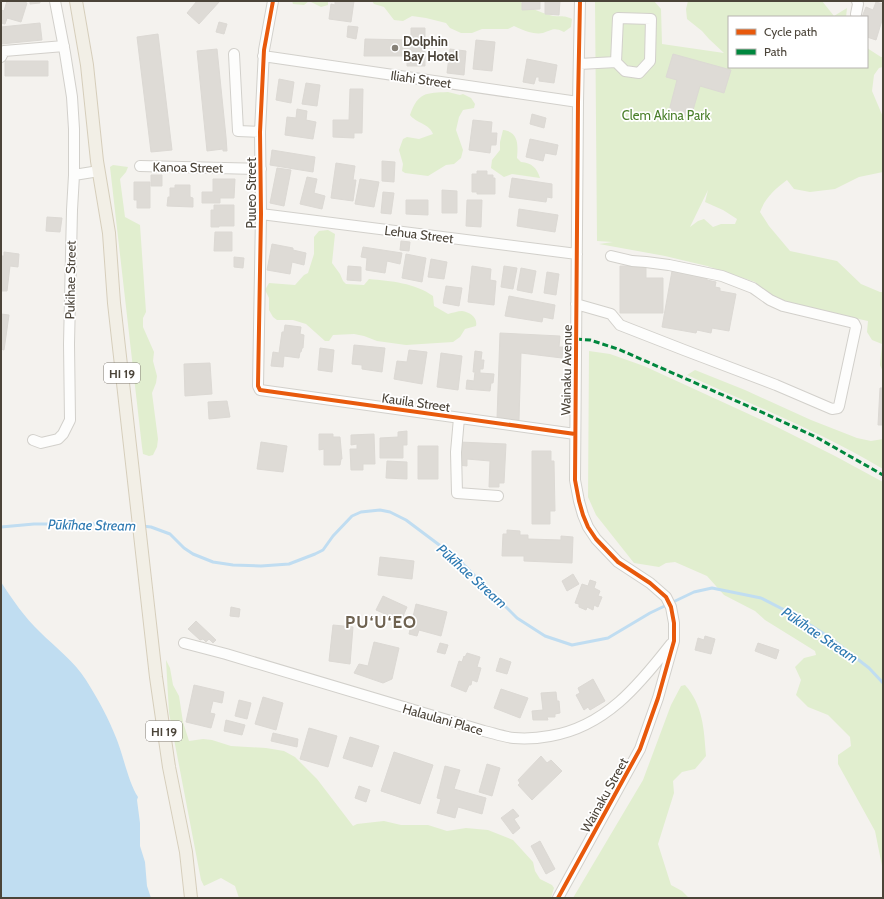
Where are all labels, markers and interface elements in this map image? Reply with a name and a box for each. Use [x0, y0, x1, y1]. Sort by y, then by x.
legend [728, 16, 868, 68]
text: Cycle path [764, 24, 817, 39]
place label: Dolphin Bay Hotel [403, 33, 459, 64]
marker: Dolphin Bay Hotel [390, 43, 400, 53]
text: Path [764, 44, 787, 59]
street label: Iliahi Street [389, 67, 453, 91]
park label: Clem Akina Park [622, 107, 710, 123]
street label: Puueo Street [243, 157, 259, 229]
street label: Kanoa Street [153, 158, 224, 176]
street label: Lehua Street [384, 222, 455, 246]
street label: Pukihae Street [61, 240, 79, 320]
street label: Wainaku Avenue [557, 324, 575, 416]
road number: HI 19 [104, 363, 140, 383]
street label: Kauila Street [381, 389, 452, 415]
water label: Pūkīhae Stream [48, 515, 136, 535]
water label: Pūkīhae Stream [433, 540, 511, 612]
water label: Pūkīhae Stream [778, 603, 862, 667]
district label: PU‘U‘EO [345, 612, 417, 632]
street label: Halaulani Place [401, 700, 485, 738]
road number: HI 19 [146, 721, 182, 741]
street label: Wainaku Street [577, 754, 631, 835]

